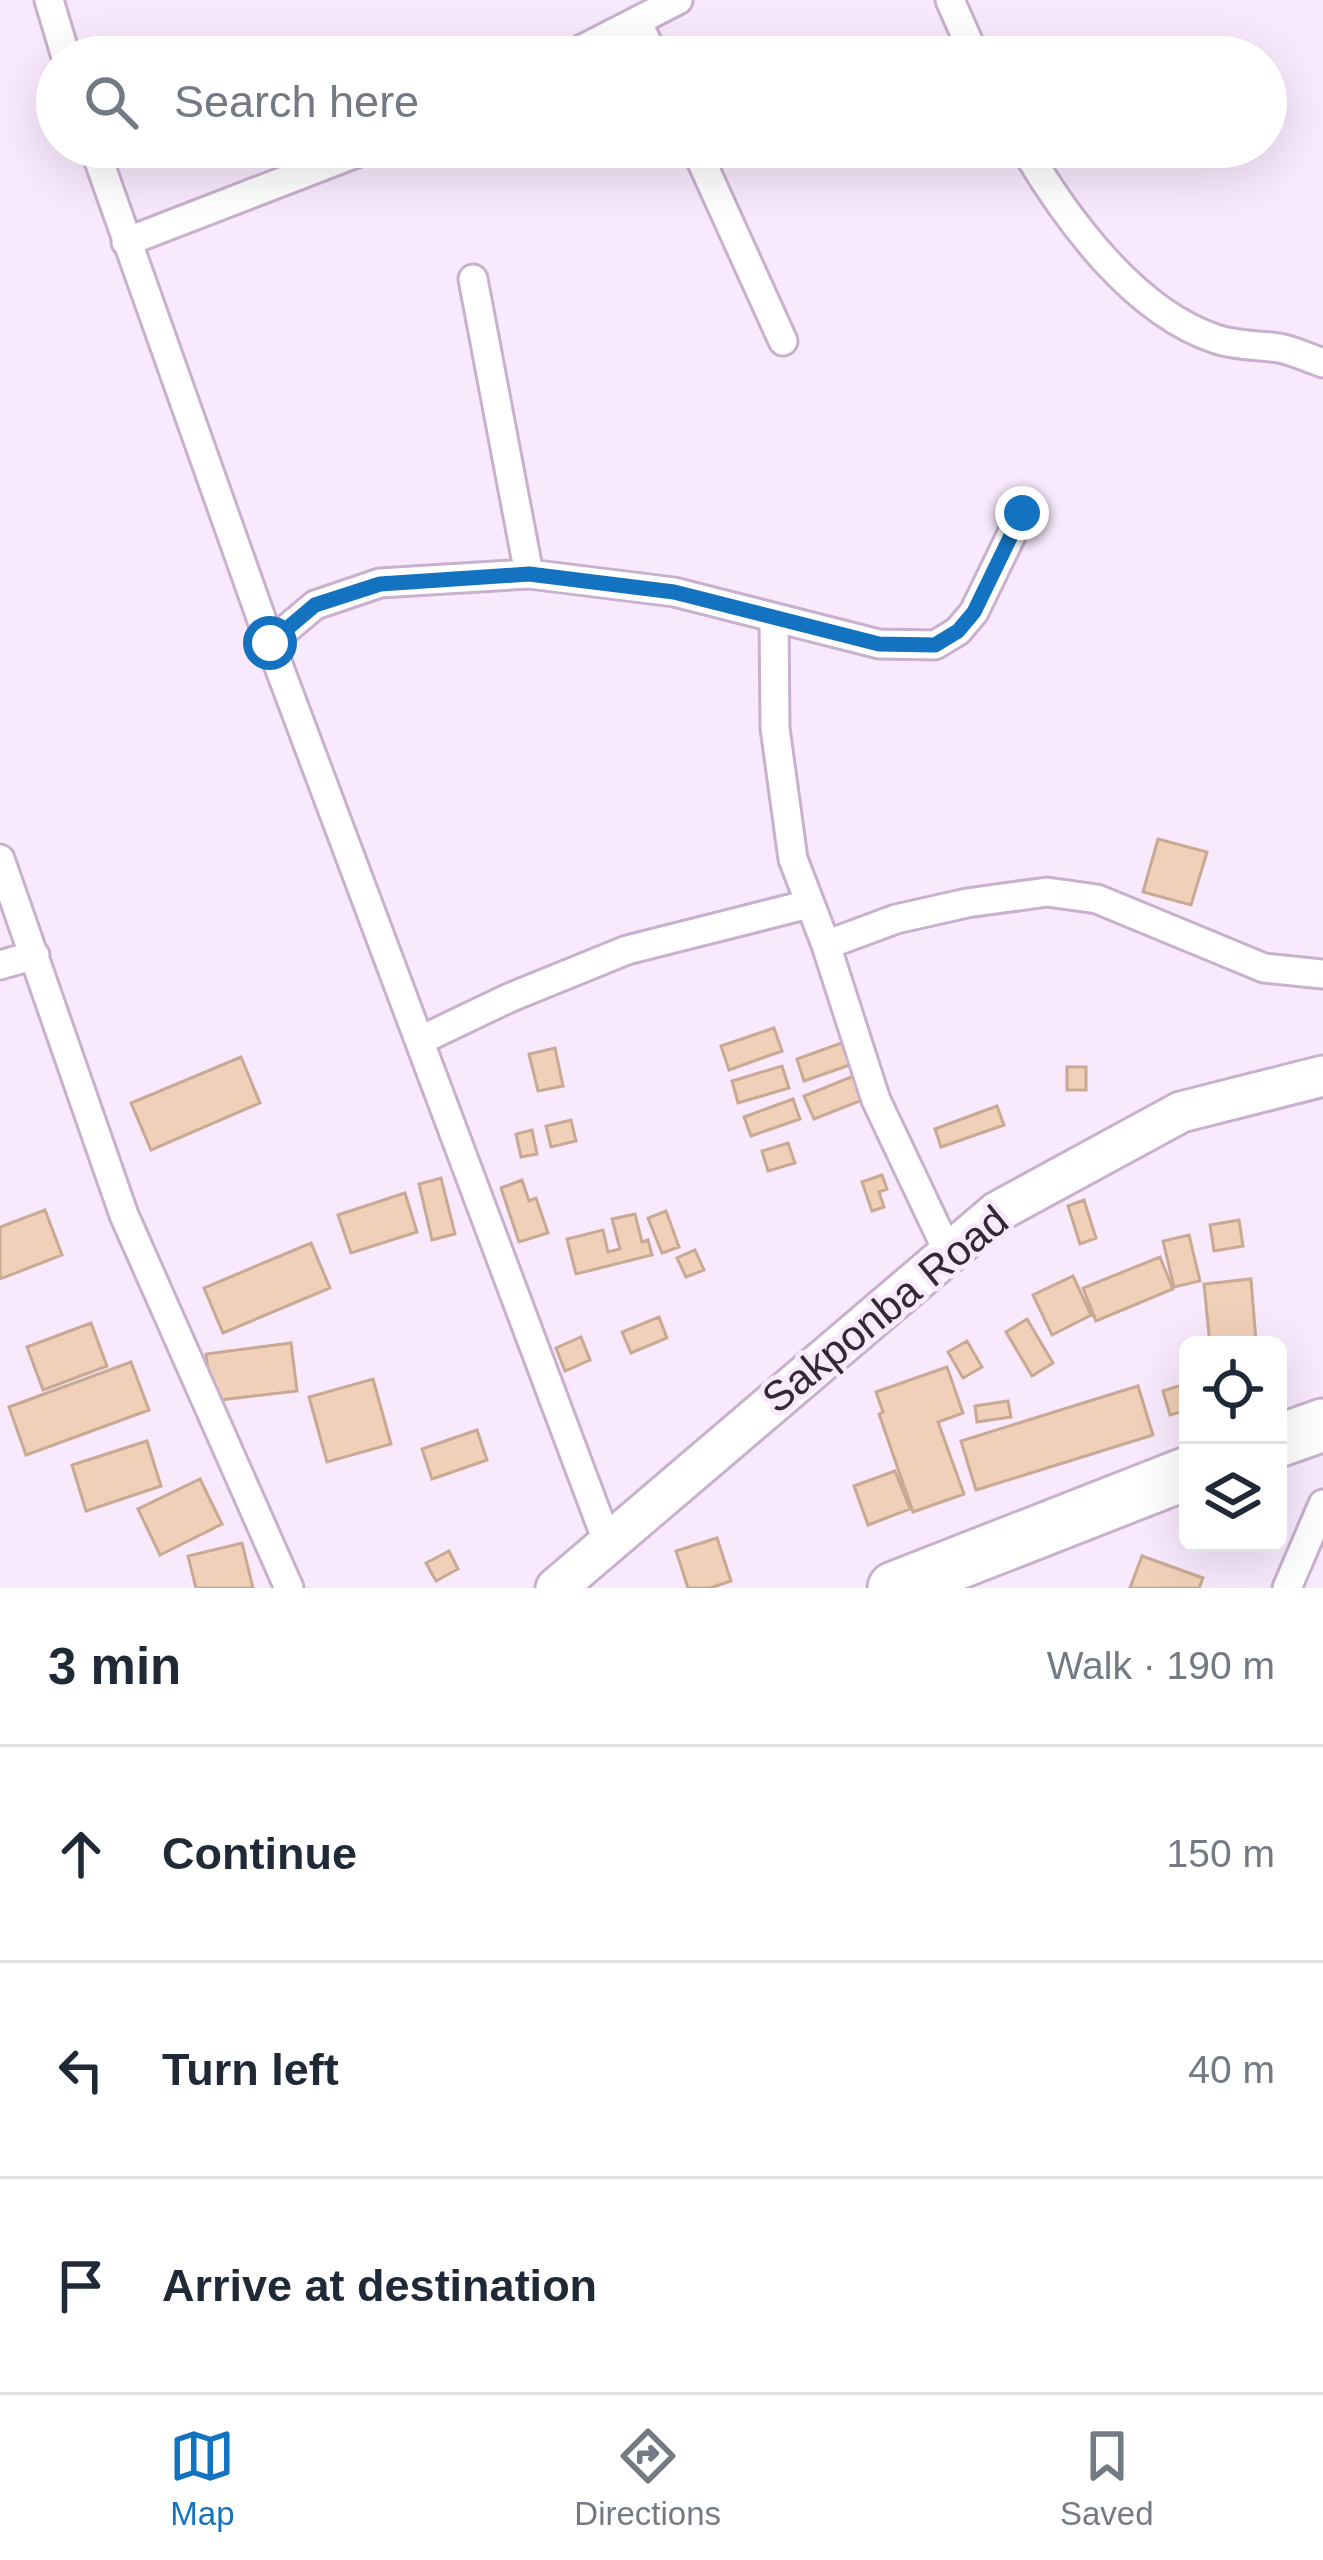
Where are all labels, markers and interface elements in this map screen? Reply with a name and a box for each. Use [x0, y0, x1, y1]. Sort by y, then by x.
search box [36, 36, 1287, 168]
icon: search [78, 69, 144, 135]
text: Search here [174, 76, 419, 127]
route end [995, 486, 1049, 540]
route start [243, 616, 297, 670]
street label: Sakponba Road [753, 1196, 1017, 1422]
map controls [1179, 1336, 1287, 1552]
button: locate [1179, 1336, 1287, 1444]
button: layers [1179, 1444, 1287, 1552]
text: 3 min [48, 1638, 181, 1695]
text: Walk · 190 m [1047, 1644, 1275, 1687]
icon: ahead [48, 1821, 114, 1887]
text: Continue [162, 1828, 357, 1879]
text: 150 m [1167, 1832, 1275, 1875]
icon: left [48, 2037, 114, 2103]
text: Turn left [162, 2044, 339, 2095]
text: 40 m [1188, 2048, 1275, 2091]
icon: arrive [48, 2253, 114, 2319]
text: Arrive at destination [162, 2260, 597, 2311]
tab: Map [169, 2423, 235, 2533]
tab: Directions [574, 2423, 721, 2533]
tab: Saved [1060, 2423, 1154, 2533]

